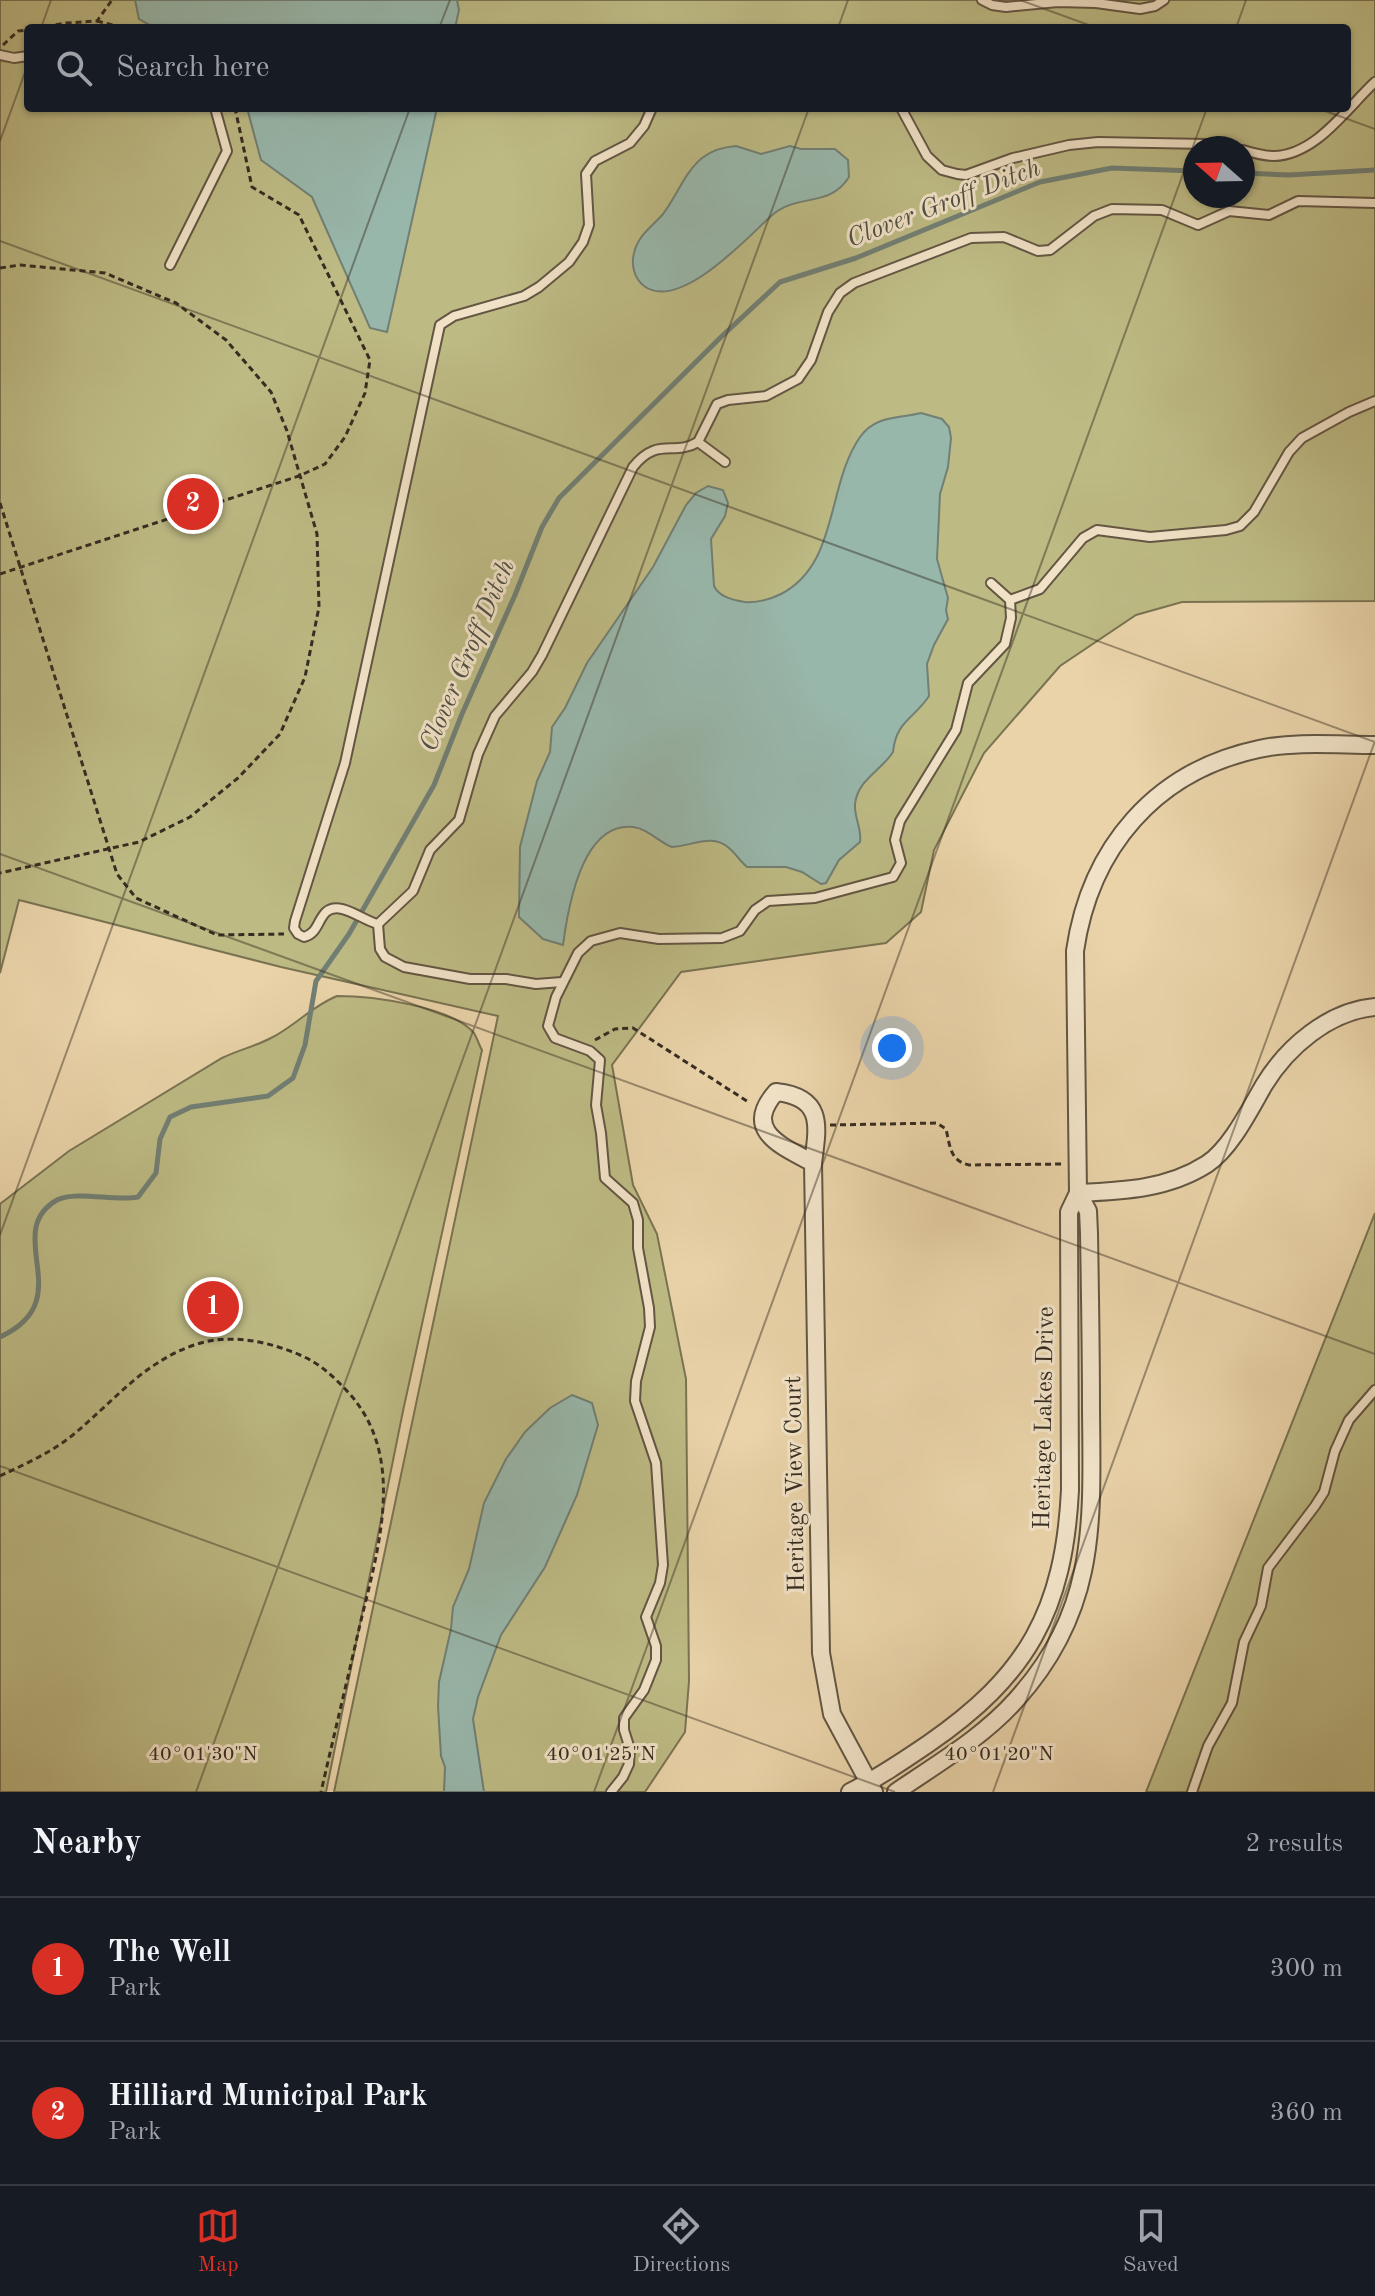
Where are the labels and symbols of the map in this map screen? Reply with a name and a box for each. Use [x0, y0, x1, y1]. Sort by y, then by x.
north arrow [1183, 136, 1255, 208]
water label: Clover Groff Ditch [843, 155, 1044, 253]
pin: 2 [167, 474, 219, 534]
water label: Clover Groff Ditch [416, 556, 520, 755]
your location [872, 1028, 912, 1068]
pin: 1 [187, 1277, 239, 1337]
street label: Heritage Lakes Drive [1031, 1306, 1059, 1530]
street label: Heritage View Court [782, 1375, 810, 1592]
text: 40°01'30"N [148, 1745, 258, 1765]
text: 40°01'25"N [546, 1745, 656, 1765]
text: 40°01'20"N [944, 1745, 1054, 1765]

